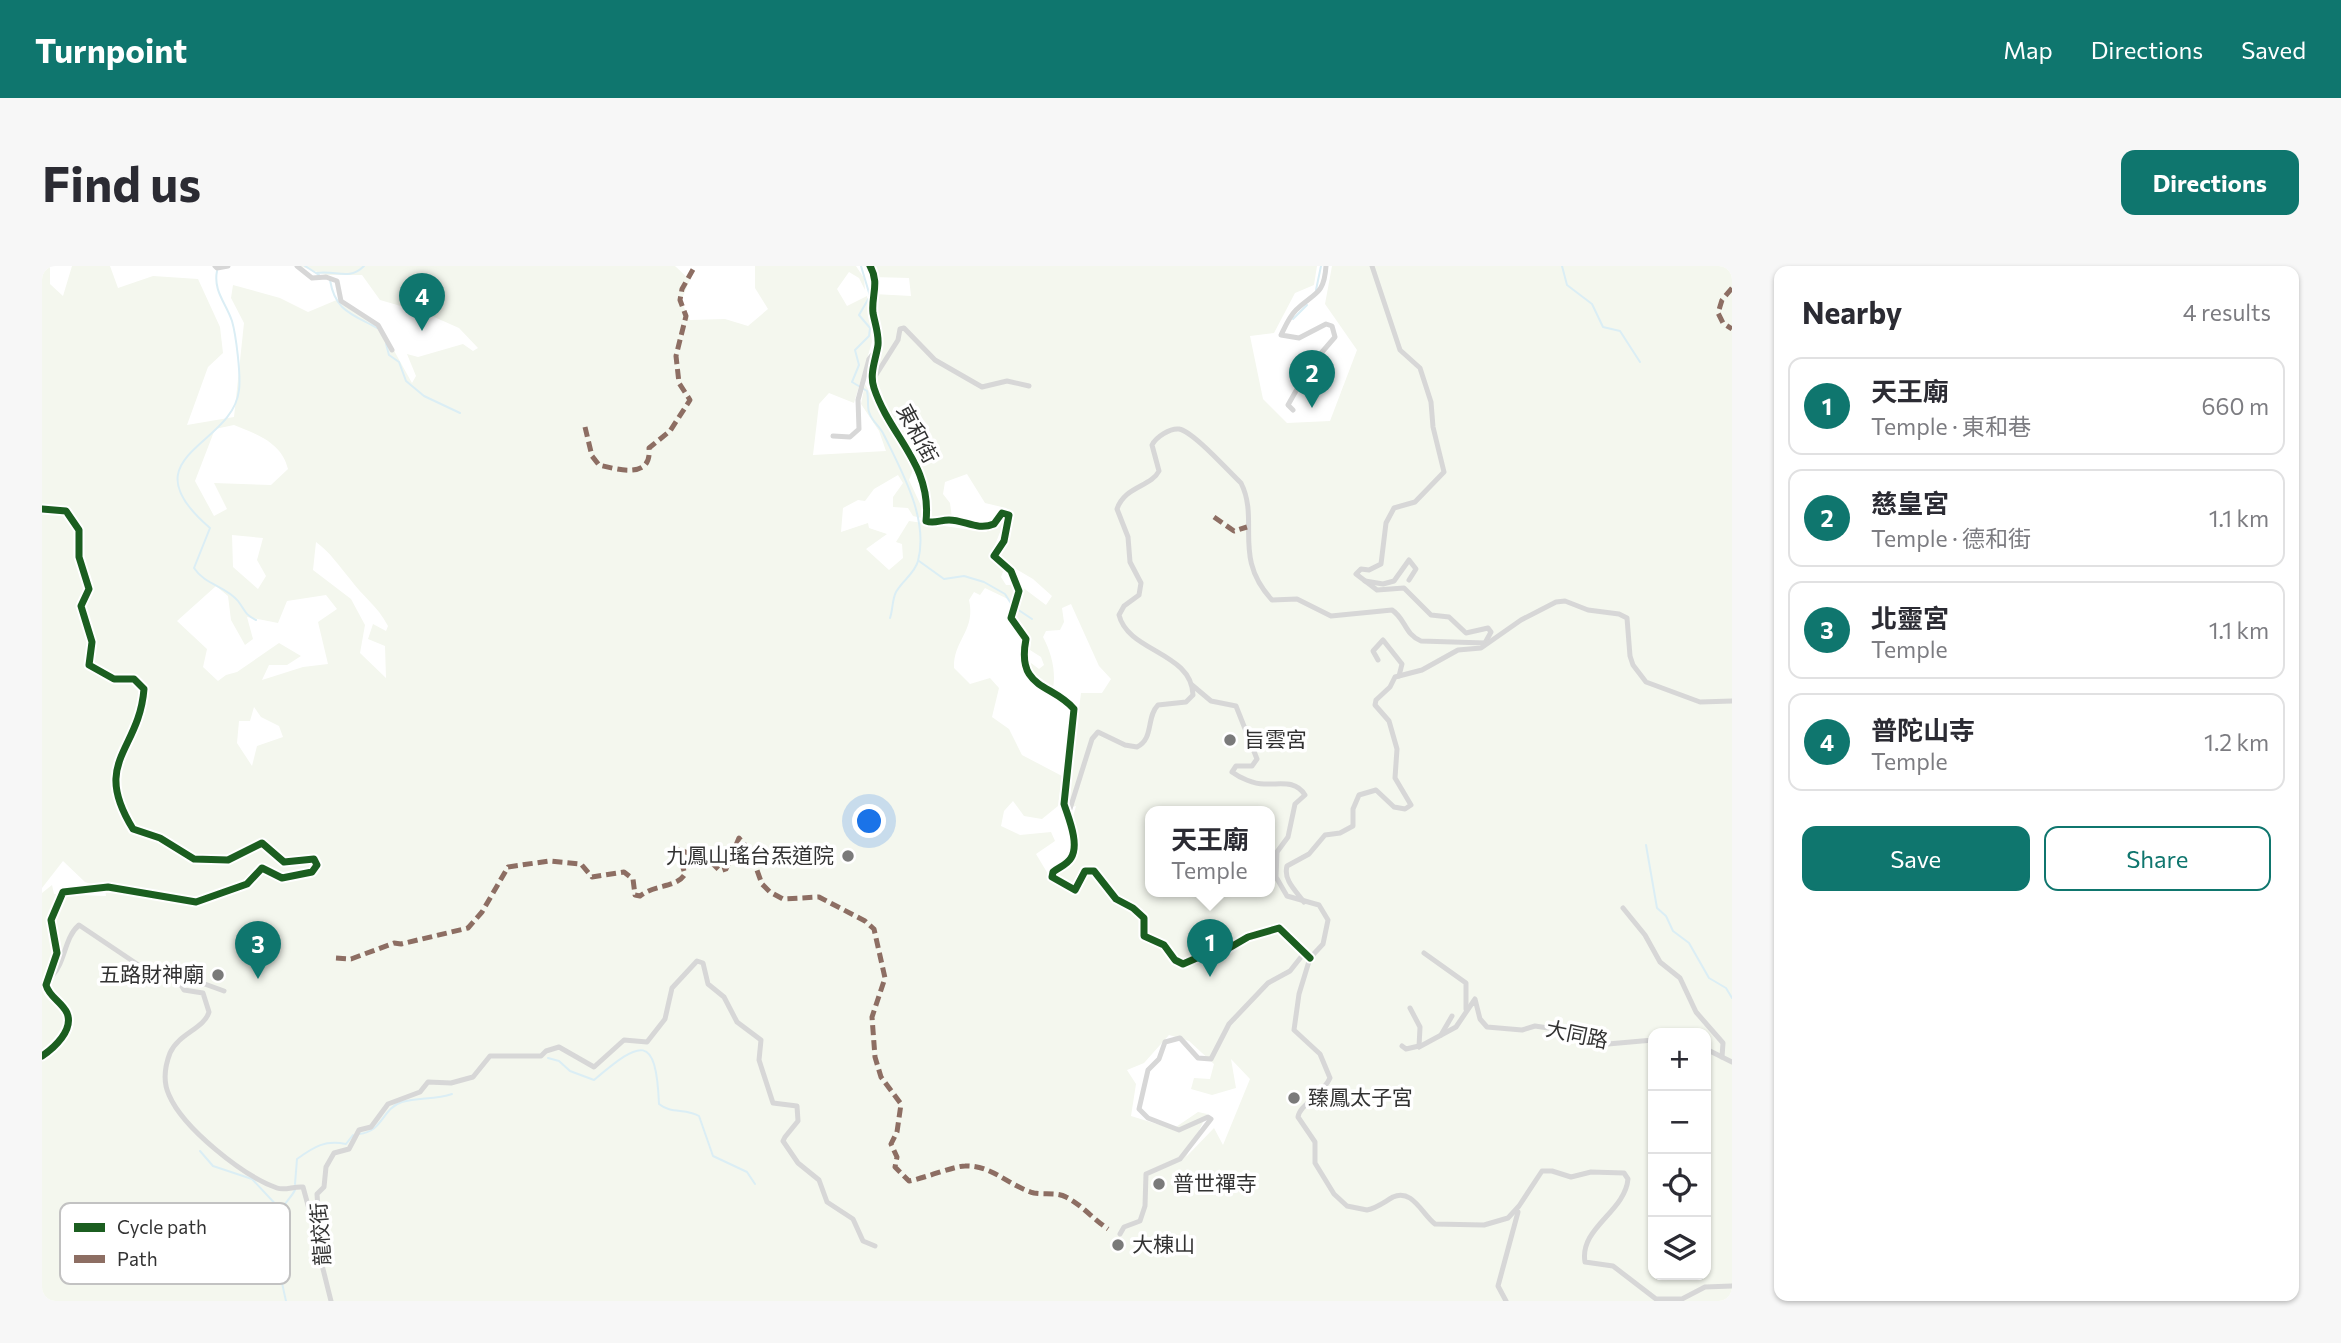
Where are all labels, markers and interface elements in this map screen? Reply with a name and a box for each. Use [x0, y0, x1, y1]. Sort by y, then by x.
text: Turnpoint [35, 29, 187, 70]
text: Map [2003, 35, 2053, 64]
text: Directions [2091, 35, 2203, 64]
text: Saved [2241, 35, 2306, 64]
button: Directions [2121, 150, 2299, 215]
text: Find us [42, 152, 201, 212]
pin: 4 [399, 273, 445, 331]
text: Nearby [1802, 293, 1902, 330]
text: 4 results [2183, 298, 2271, 326]
pin: 2 [1289, 350, 1335, 408]
text: 天王廟 [1871, 375, 1949, 406]
text: 1 [1822, 392, 1832, 420]
text: 660 m [2202, 392, 2269, 420]
street label: 東和街 [892, 400, 944, 467]
text: Temple · 東和巷 [1871, 412, 2031, 440]
text: 慈皇宮 [1871, 487, 1949, 518]
text: 2 [1820, 504, 1834, 532]
text: 1.1 km [2209, 504, 2269, 532]
text: Temple · 德和街 [1871, 524, 2031, 552]
text: 北靈宮 [1871, 602, 1949, 633]
text: 3 [1820, 616, 1834, 644]
text: 1.1 km [2209, 616, 2269, 644]
text: Temple [1871, 635, 1948, 663]
text: 普陀山寺 [1871, 714, 1975, 745]
place label: 旨雲宮 [1244, 726, 1307, 751]
text: 4 [1820, 728, 1834, 756]
text: 1.2 km [2204, 728, 2269, 756]
marker: 旨雲宮 [1222, 732, 1238, 748]
text: Temple [1871, 747, 1948, 775]
your location [852, 804, 886, 838]
popup [1145, 806, 1275, 897]
text: 天王廟 [1171, 823, 1249, 854]
button: Save [1802, 826, 2030, 891]
button: Share [2044, 826, 2271, 891]
place label: 九鳳山瑤台炁道院 [666, 842, 834, 867]
marker: 九鳳山瑤台炁道院 [840, 848, 856, 864]
text: Temple [1171, 856, 1248, 884]
pin: 1 [1187, 919, 1233, 977]
pin: 3 [235, 921, 281, 979]
place label: 五路財神廟 [99, 961, 204, 986]
marker: 五路財神廟 [210, 967, 226, 983]
street label: 大同路 [1544, 1015, 1611, 1052]
map controls [1648, 1028, 1711, 1280]
button: + [1648, 1028, 1711, 1091]
place label: 臻鳳太子宮 [1308, 1084, 1413, 1109]
marker: 臻鳳太子宮 [1286, 1090, 1302, 1106]
button: − [1648, 1091, 1711, 1154]
button: locate [1648, 1154, 1711, 1217]
place label: 普世禪寺 [1173, 1170, 1257, 1195]
marker: 普世禪寺 [1151, 1176, 1167, 1192]
street label: 龍校街 [305, 1202, 334, 1266]
legend [60, 1203, 290, 1284]
text: Cycle path [117, 1215, 207, 1238]
button: layers [1648, 1217, 1711, 1280]
place label: 大棟山 [1132, 1231, 1195, 1256]
marker: 大棟山 [1110, 1237, 1126, 1253]
text: Path [117, 1247, 158, 1270]

